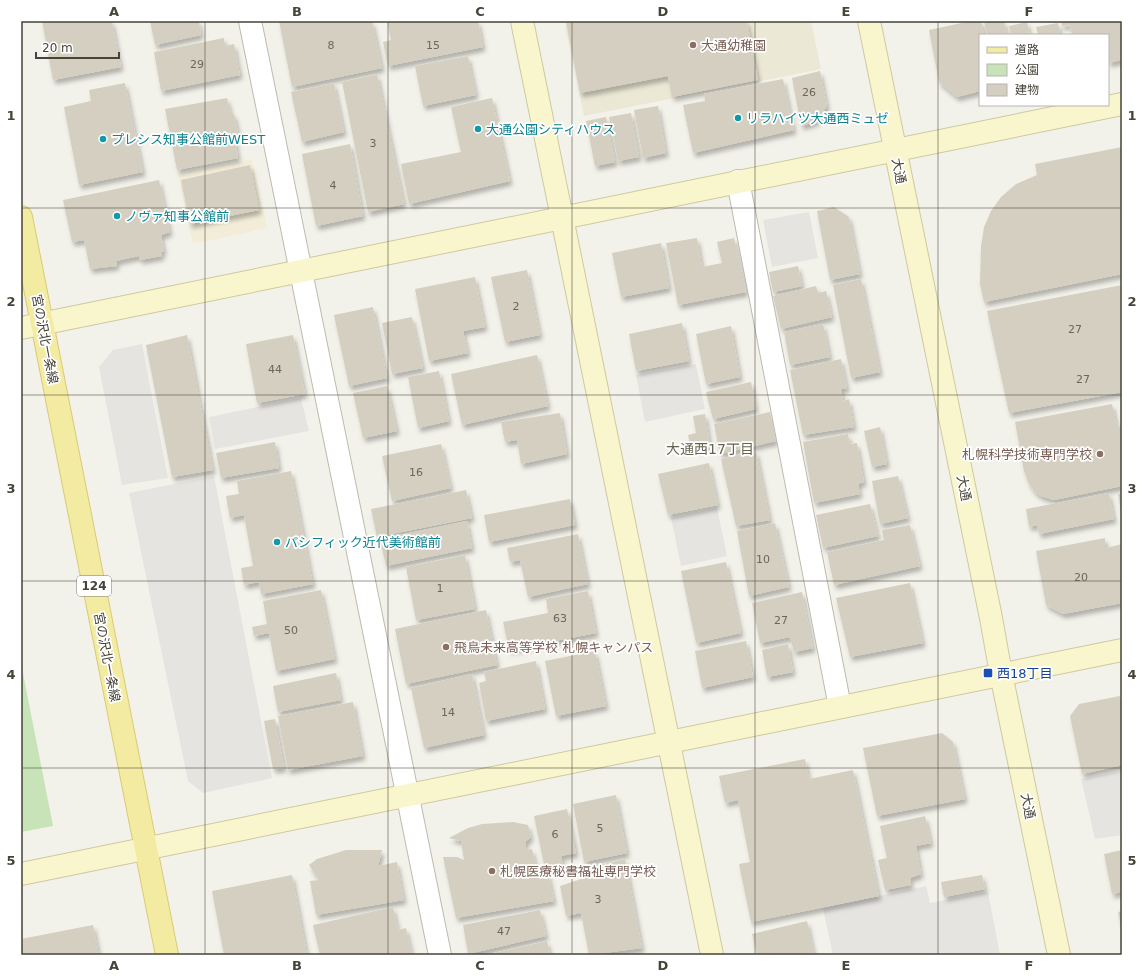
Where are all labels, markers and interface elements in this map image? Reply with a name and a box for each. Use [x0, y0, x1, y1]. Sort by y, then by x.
text: A [109, 4, 119, 19]
text: B [292, 4, 302, 19]
text: C [475, 4, 485, 19]
text: D [658, 4, 669, 19]
text: E [842, 4, 850, 19]
text: F [1025, 4, 1033, 19]
scale bar [36, 34, 119, 60]
legend [979, 34, 1109, 106]
place label: 大通幼稚園 [701, 38, 766, 53]
house number: 8 [328, 39, 335, 52]
house number: 15 [426, 39, 440, 52]
marker: 大通幼稚園 [688, 40, 698, 50]
text: 20 m [42, 41, 73, 55]
text: 道路 [1015, 43, 1039, 57]
house number: 29 [190, 58, 204, 71]
text: 公園 [1015, 63, 1039, 77]
text: 建物 [1015, 83, 1039, 97]
house number: 26 [802, 86, 816, 99]
text: 1 [6, 108, 16, 123]
text: 1 [1127, 108, 1137, 123]
place label: リラハイツ大通西ミュゼ [746, 111, 889, 126]
marker: リラハイツ大通西ミュゼ [733, 113, 743, 123]
place label: 大通公園シティハウス [486, 122, 615, 137]
marker: 大通公園シティハウス [473, 124, 483, 134]
place label: プレシス知事公館前WEST [111, 132, 265, 147]
marker: プレシス知事公館前WEST [98, 134, 108, 144]
house number: 3 [370, 137, 377, 150]
street label: 大通 [889, 157, 909, 185]
house number: 4 [330, 179, 337, 192]
place label: ノヴァ知事公館前 [125, 209, 229, 224]
marker: ノヴァ知事公館前 [112, 211, 122, 221]
street label: 宮の沢北一条線 [29, 293, 61, 385]
text: 2 [6, 294, 16, 309]
text: 2 [1127, 294, 1137, 309]
house number: 2 [513, 300, 520, 313]
house number: 27 [1068, 323, 1082, 336]
house number: 44 [268, 363, 282, 376]
house number: 27 [1076, 373, 1090, 386]
district label: 大通西17丁目 [666, 441, 754, 457]
place label: 札幌科学技術専門学校 [962, 447, 1092, 462]
marker: 札幌科学技術専門学校 [1095, 449, 1105, 459]
house number: 16 [409, 466, 423, 479]
street label: 大通 [954, 474, 974, 502]
text: 3 [6, 481, 16, 496]
text: 3 [1127, 481, 1137, 496]
place label: パシフィック近代美術館前 [285, 535, 441, 550]
marker: パシフィック近代美術館前 [272, 537, 282, 547]
house number: 10 [756, 553, 770, 566]
house number: 20 [1074, 571, 1088, 584]
road number: 124 [77, 576, 111, 596]
house number: 1 [437, 582, 444, 595]
street label: 宮の沢北一条線 [91, 611, 123, 703]
house number: 63 [553, 612, 567, 625]
house number: 27 [774, 614, 788, 627]
house number: 50 [284, 624, 298, 637]
place label: 飛鳥未来高等学校 札幌キャンパス [454, 640, 653, 655]
marker: 飛鳥未来高等学校 札幌キャンパス [441, 642, 451, 652]
place label: 西18丁目 [997, 666, 1053, 681]
text: 4 [6, 667, 16, 682]
marker: 西18丁目 [982, 667, 994, 679]
text: 4 [1127, 667, 1137, 682]
house number: 14 [441, 706, 455, 719]
street label: 大通 [1018, 792, 1038, 820]
house number: 5 [597, 822, 604, 835]
house number: 6 [552, 828, 559, 841]
text: 5 [6, 853, 16, 868]
text: 5 [1127, 853, 1137, 868]
place label: 札幌医療秘書福祉専門学校 [500, 864, 656, 879]
marker: 札幌医療秘書福祉専門学校 [487, 866, 497, 876]
house number: 3 [595, 893, 602, 906]
house number: 47 [497, 925, 511, 938]
text: A [109, 958, 119, 973]
text: B [292, 958, 302, 973]
text: C [475, 958, 485, 973]
text: D [658, 958, 669, 973]
text: E [842, 958, 850, 973]
text: F [1025, 958, 1033, 973]

